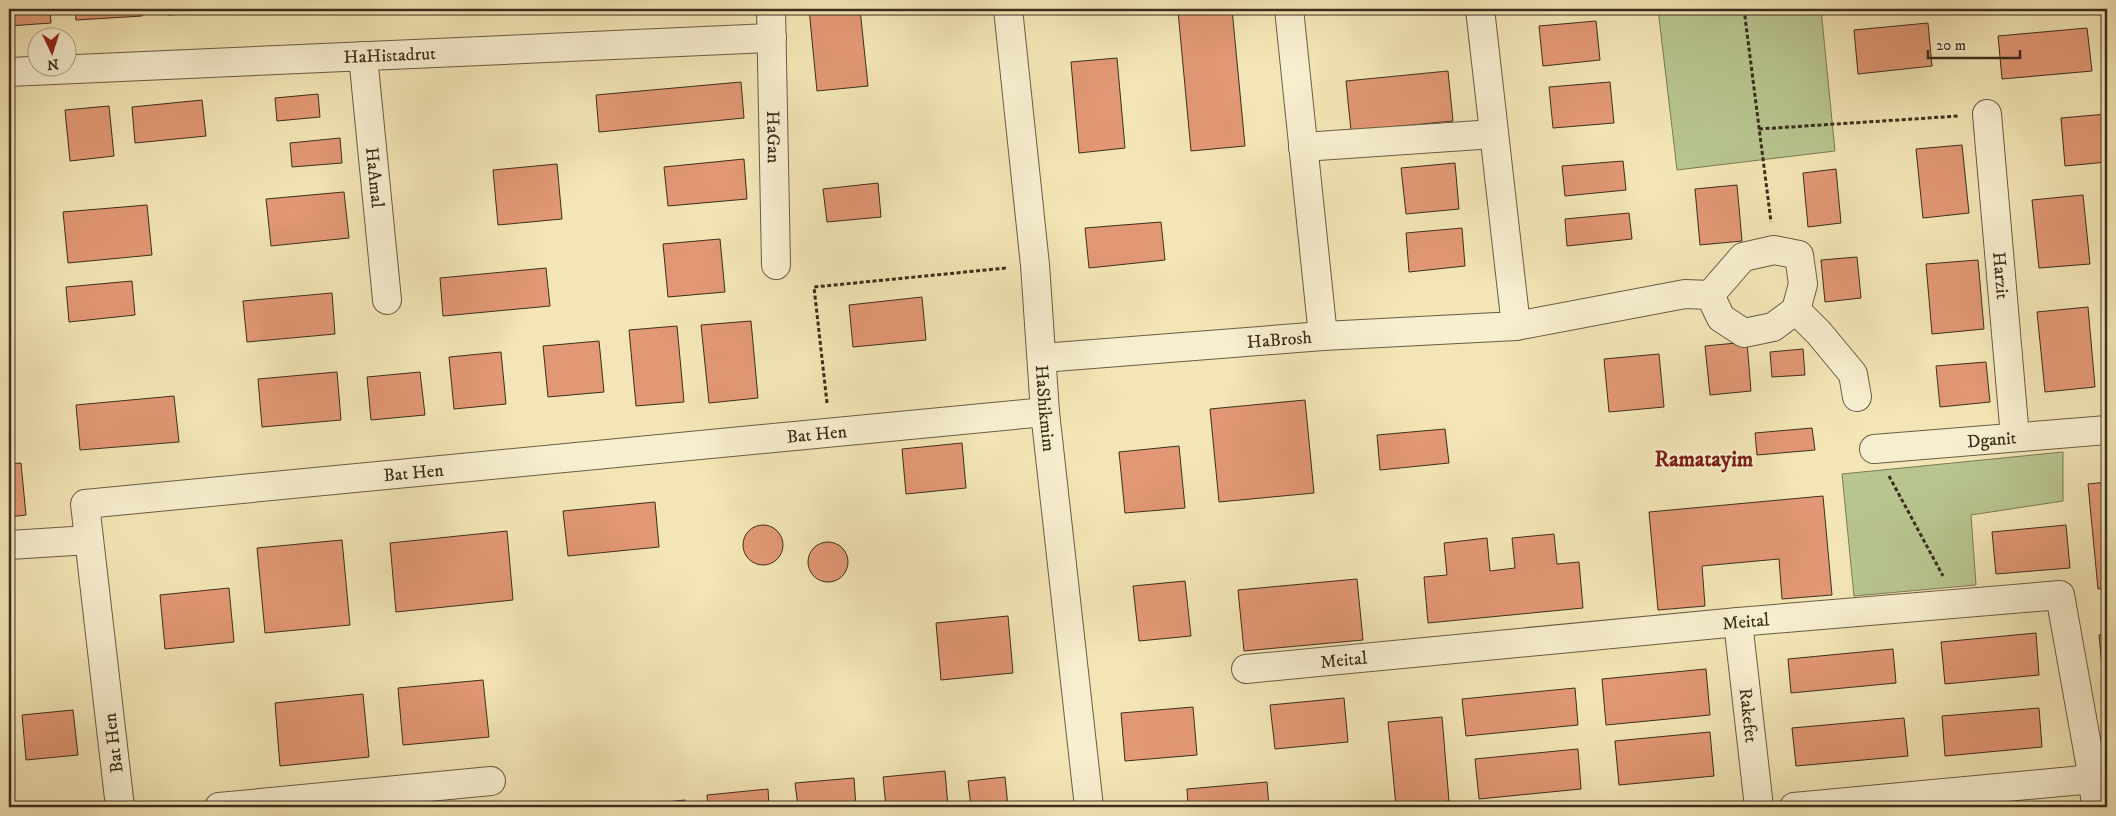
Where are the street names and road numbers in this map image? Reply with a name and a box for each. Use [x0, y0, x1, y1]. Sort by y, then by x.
street label: HaHistadrut [343, 43, 436, 69]
street label: HaGan [761, 111, 784, 164]
street label: HaAmal [360, 146, 388, 209]
street label: Harzit [1987, 251, 2013, 300]
street label: HaBrosh [1246, 327, 1313, 354]
street label: HaShikmim [1030, 364, 1059, 453]
street label: Bat Hen [786, 421, 848, 449]
street label: Dganit [1966, 427, 2018, 453]
street label: Bat Hen [382, 460, 445, 487]
street label: Meital [1721, 609, 1771, 635]
street label: Meital [1319, 647, 1369, 674]
street label: Rakefet [1734, 687, 1762, 744]
street label: Bat Hen [99, 711, 129, 774]

